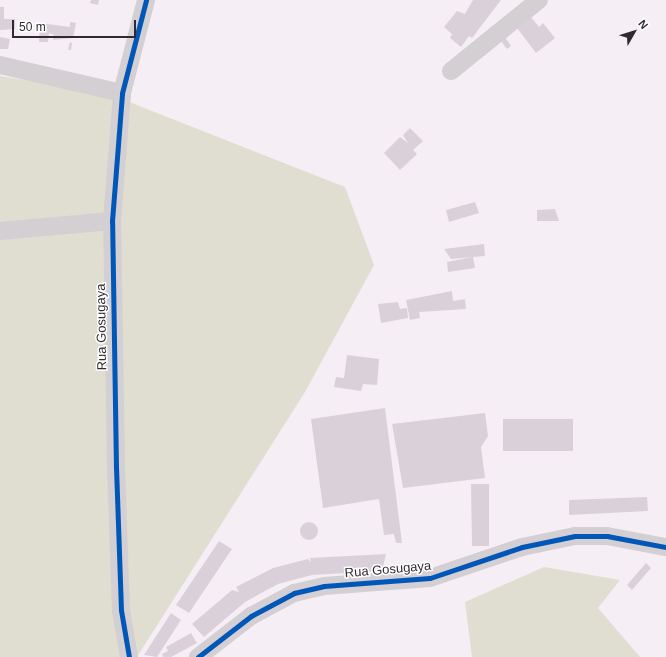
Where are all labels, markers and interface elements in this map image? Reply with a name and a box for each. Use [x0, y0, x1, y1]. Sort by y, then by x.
scale bar [14, 12, 138, 38]
north arrow [614, 12, 654, 52]
text: N [636, 18, 650, 31]
text: 50 m [19, 20, 46, 34]
street label: Rua Gosugaya [93, 284, 111, 370]
street label: Rua Gosugaya [344, 558, 432, 582]

